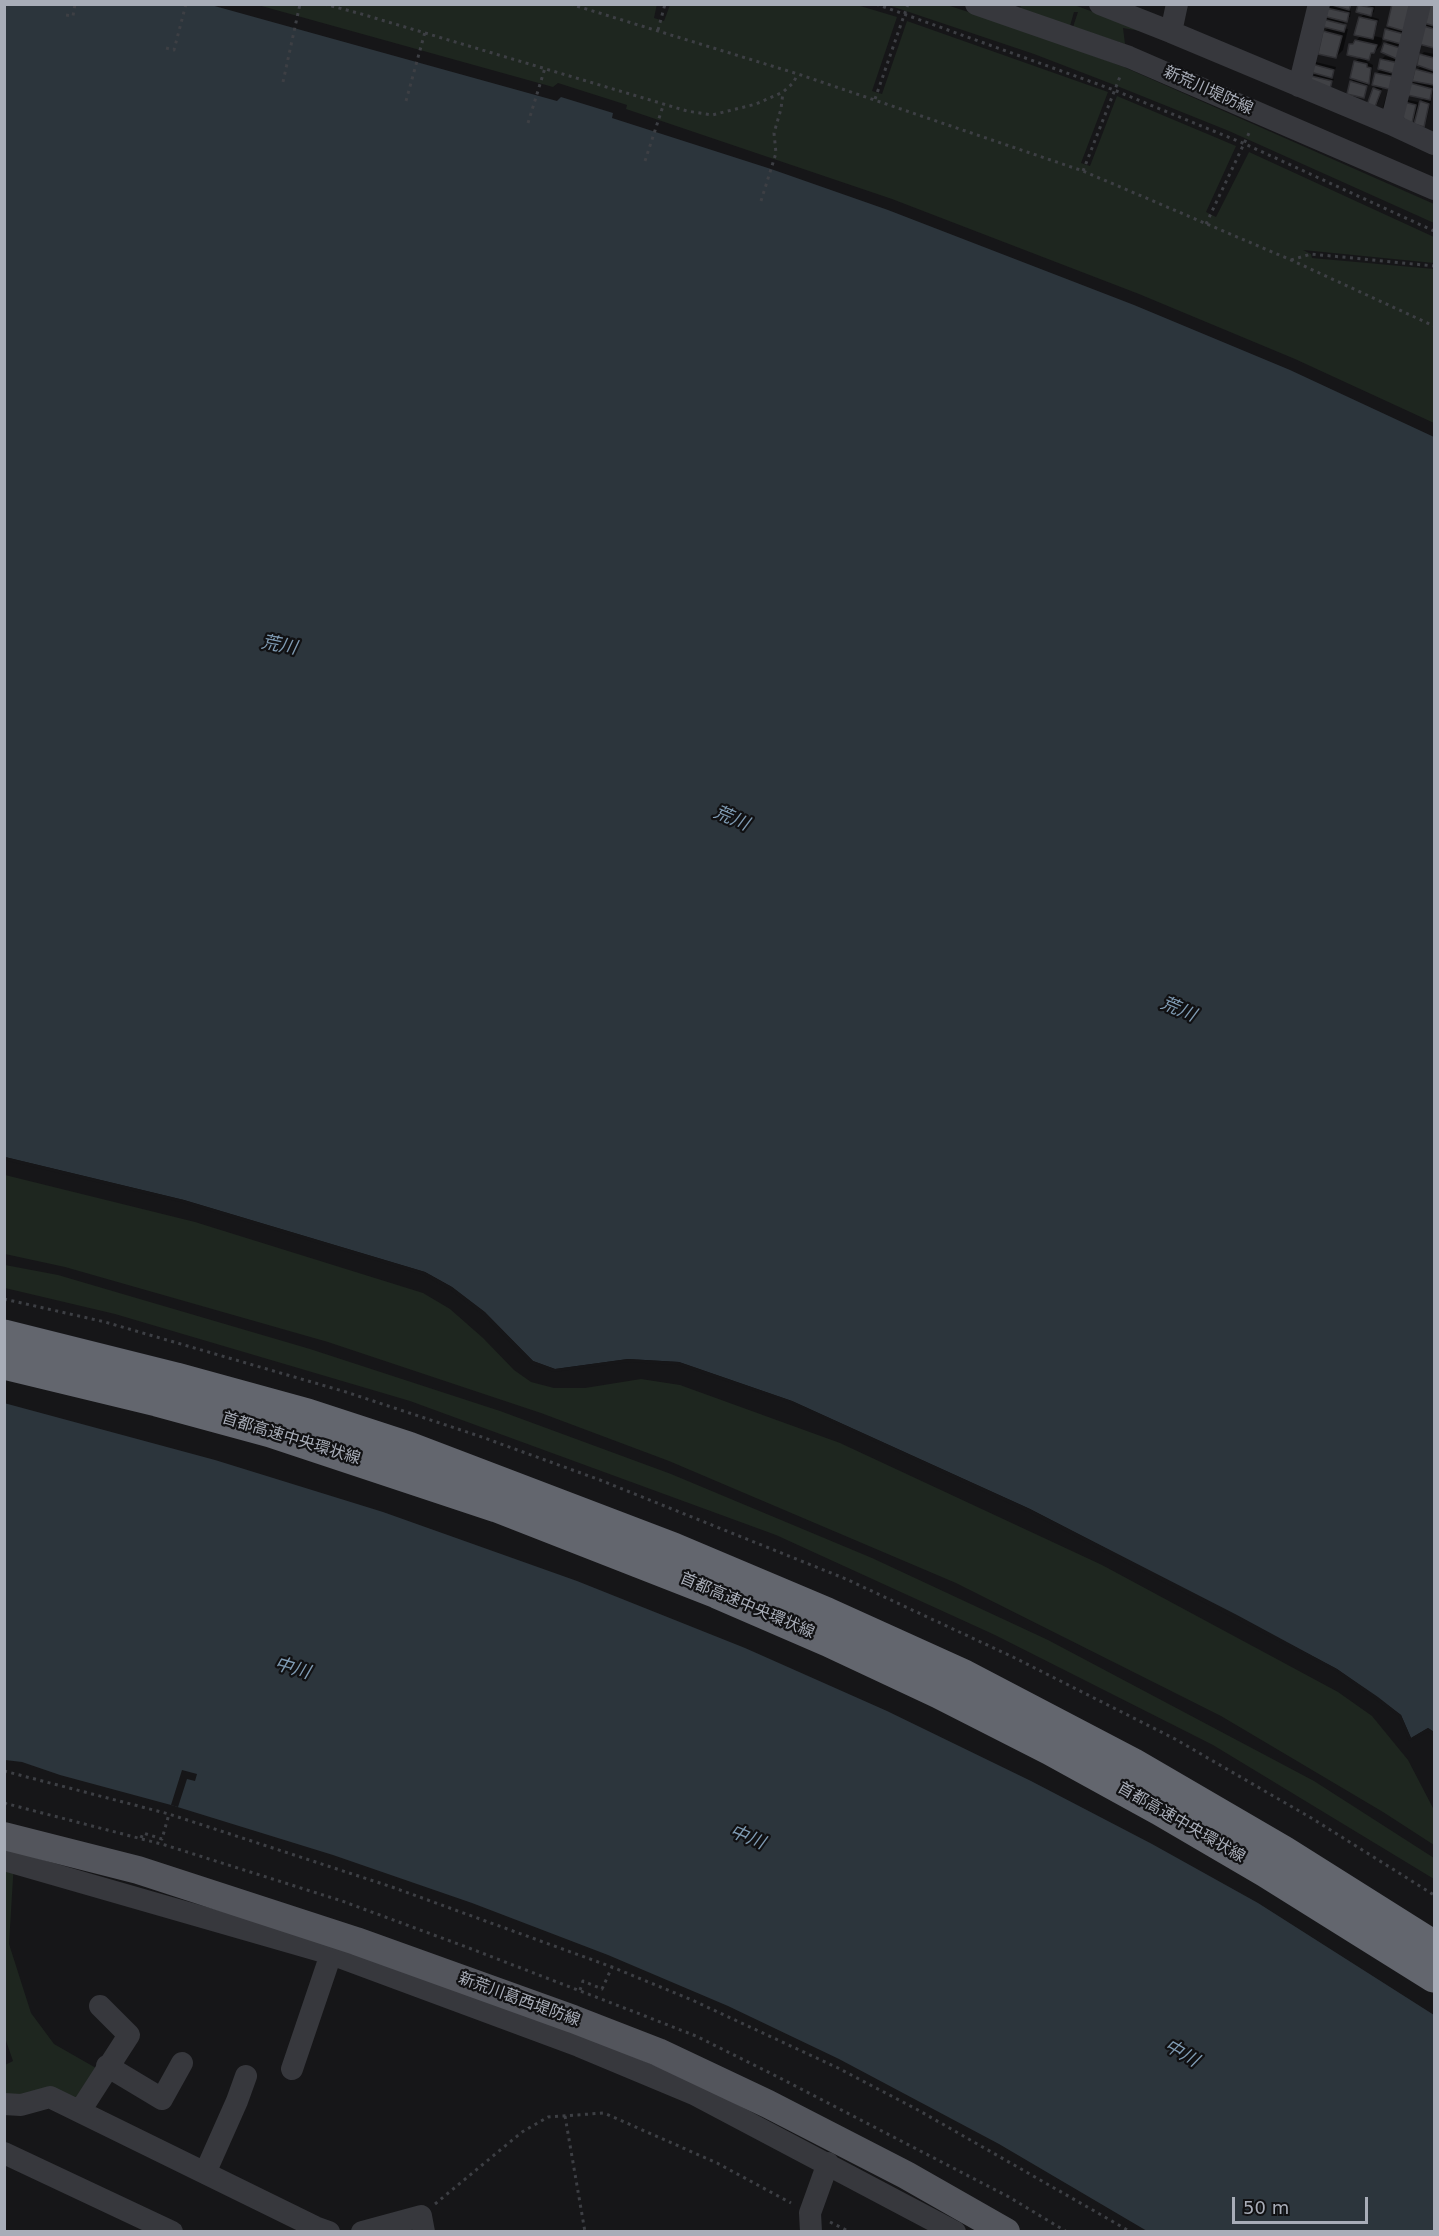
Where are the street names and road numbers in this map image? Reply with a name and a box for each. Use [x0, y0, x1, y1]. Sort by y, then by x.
street label: 新荒川堤防線 [1160, 63, 1256, 119]
street label: 首都高速中央環状線 [219, 1409, 363, 1469]
street label: 首都高速中央環状線 [677, 1569, 817, 1643]
street label: 首都高速中央環状線 [1114, 1779, 1248, 1867]
street label: 新荒川葛西堤防線 [456, 1969, 582, 2031]

